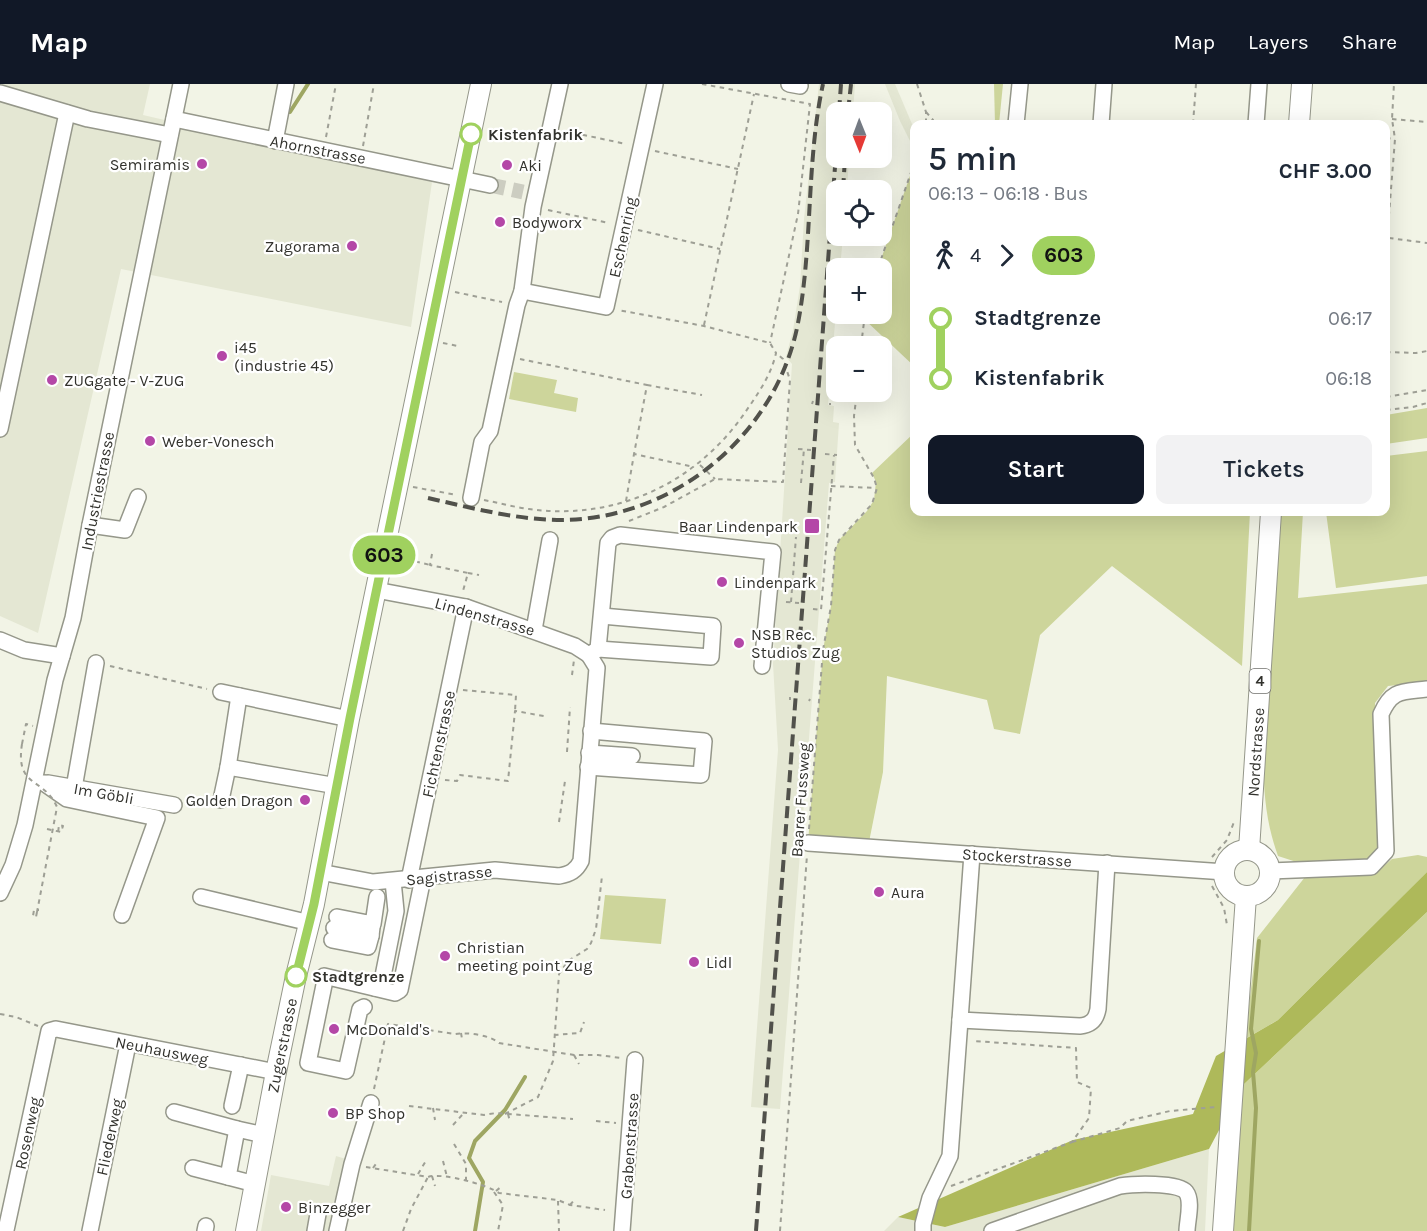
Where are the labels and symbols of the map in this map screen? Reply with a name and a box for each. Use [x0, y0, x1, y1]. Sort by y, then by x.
north arrow [826, 102, 892, 168]
marker: Kistenfabrik [460, 123, 482, 145]
place label: Kistenfabrik [488, 125, 584, 144]
street label: Ahornstrasse [268, 131, 367, 168]
place label: Semiramis [110, 155, 190, 174]
place label: Aki [519, 156, 542, 175]
marker: Semiramis [195, 157, 209, 171]
marker: Aki [500, 158, 514, 172]
street label: Eschenring [605, 195, 640, 279]
place label: Bodyworx [512, 213, 582, 232]
marker: Bodyworx [493, 215, 507, 229]
place label: Zugorama [265, 237, 340, 256]
marker: Zugorama [345, 239, 359, 253]
place label: i45 (industrie 45) [234, 338, 334, 375]
marker: i45 (industrie 45) [215, 349, 229, 363]
place label: ZUGgate - V-ZUG [64, 371, 184, 390]
marker: ZUGgate - V-ZUG [45, 373, 59, 387]
street label: Industriestrasse [77, 430, 118, 552]
place label: Weber-Vonesch [162, 432, 274, 451]
marker: Weber-Vonesch [143, 434, 157, 448]
place label: Baar Lindenpark [679, 517, 798, 536]
marker: Baar Lindenpark [803, 517, 821, 535]
line badge: 603 [350, 536, 418, 574]
place label: Lindenpark [734, 573, 816, 592]
marker: Lindenpark [715, 575, 729, 589]
street label: Lindenstrasse [433, 593, 537, 640]
place label: NSB Rec. Studios Zug [751, 625, 840, 662]
marker: NSB Rec. Studios Zug [732, 636, 746, 650]
road number: 4 [1250, 669, 1270, 693]
street label: Fichtenstrasse [418, 689, 459, 799]
street label: Nordstrasse [1243, 707, 1268, 797]
street label: Baarer Fussweg [787, 742, 814, 858]
street label: Im Göbli [72, 779, 136, 808]
place label: Golden Dragon [186, 791, 293, 810]
marker: Golden Dragon [298, 793, 312, 807]
street label: Stockerstrasse [962, 844, 1072, 871]
street label: Sagistrasse [405, 862, 493, 889]
place label: Aura [891, 883, 924, 902]
marker: Aura [872, 885, 886, 899]
place label: Christian meeting point Zug [457, 938, 592, 975]
marker: Christian meeting point Zug [438, 949, 452, 963]
place label: Lidl [706, 953, 732, 972]
marker: Lidl [687, 955, 701, 969]
marker: Stadtgrenze [285, 965, 307, 987]
place label: Stadtgrenze [312, 967, 404, 986]
street label: Zugerstrasse [263, 996, 301, 1094]
place label: McDonald's [346, 1020, 430, 1039]
marker: McDonald's [327, 1022, 341, 1036]
street label: Neuhausweg [114, 1032, 210, 1069]
street label: Grabenstrasse [616, 1092, 643, 1200]
street label: Rosenweg [11, 1095, 44, 1171]
street label: Fliederweg [92, 1097, 127, 1177]
place label: BP Shop [345, 1104, 405, 1123]
marker: BP Shop [326, 1106, 340, 1120]
place label: Binzegger [298, 1198, 370, 1217]
marker: Binzegger [279, 1200, 293, 1214]

